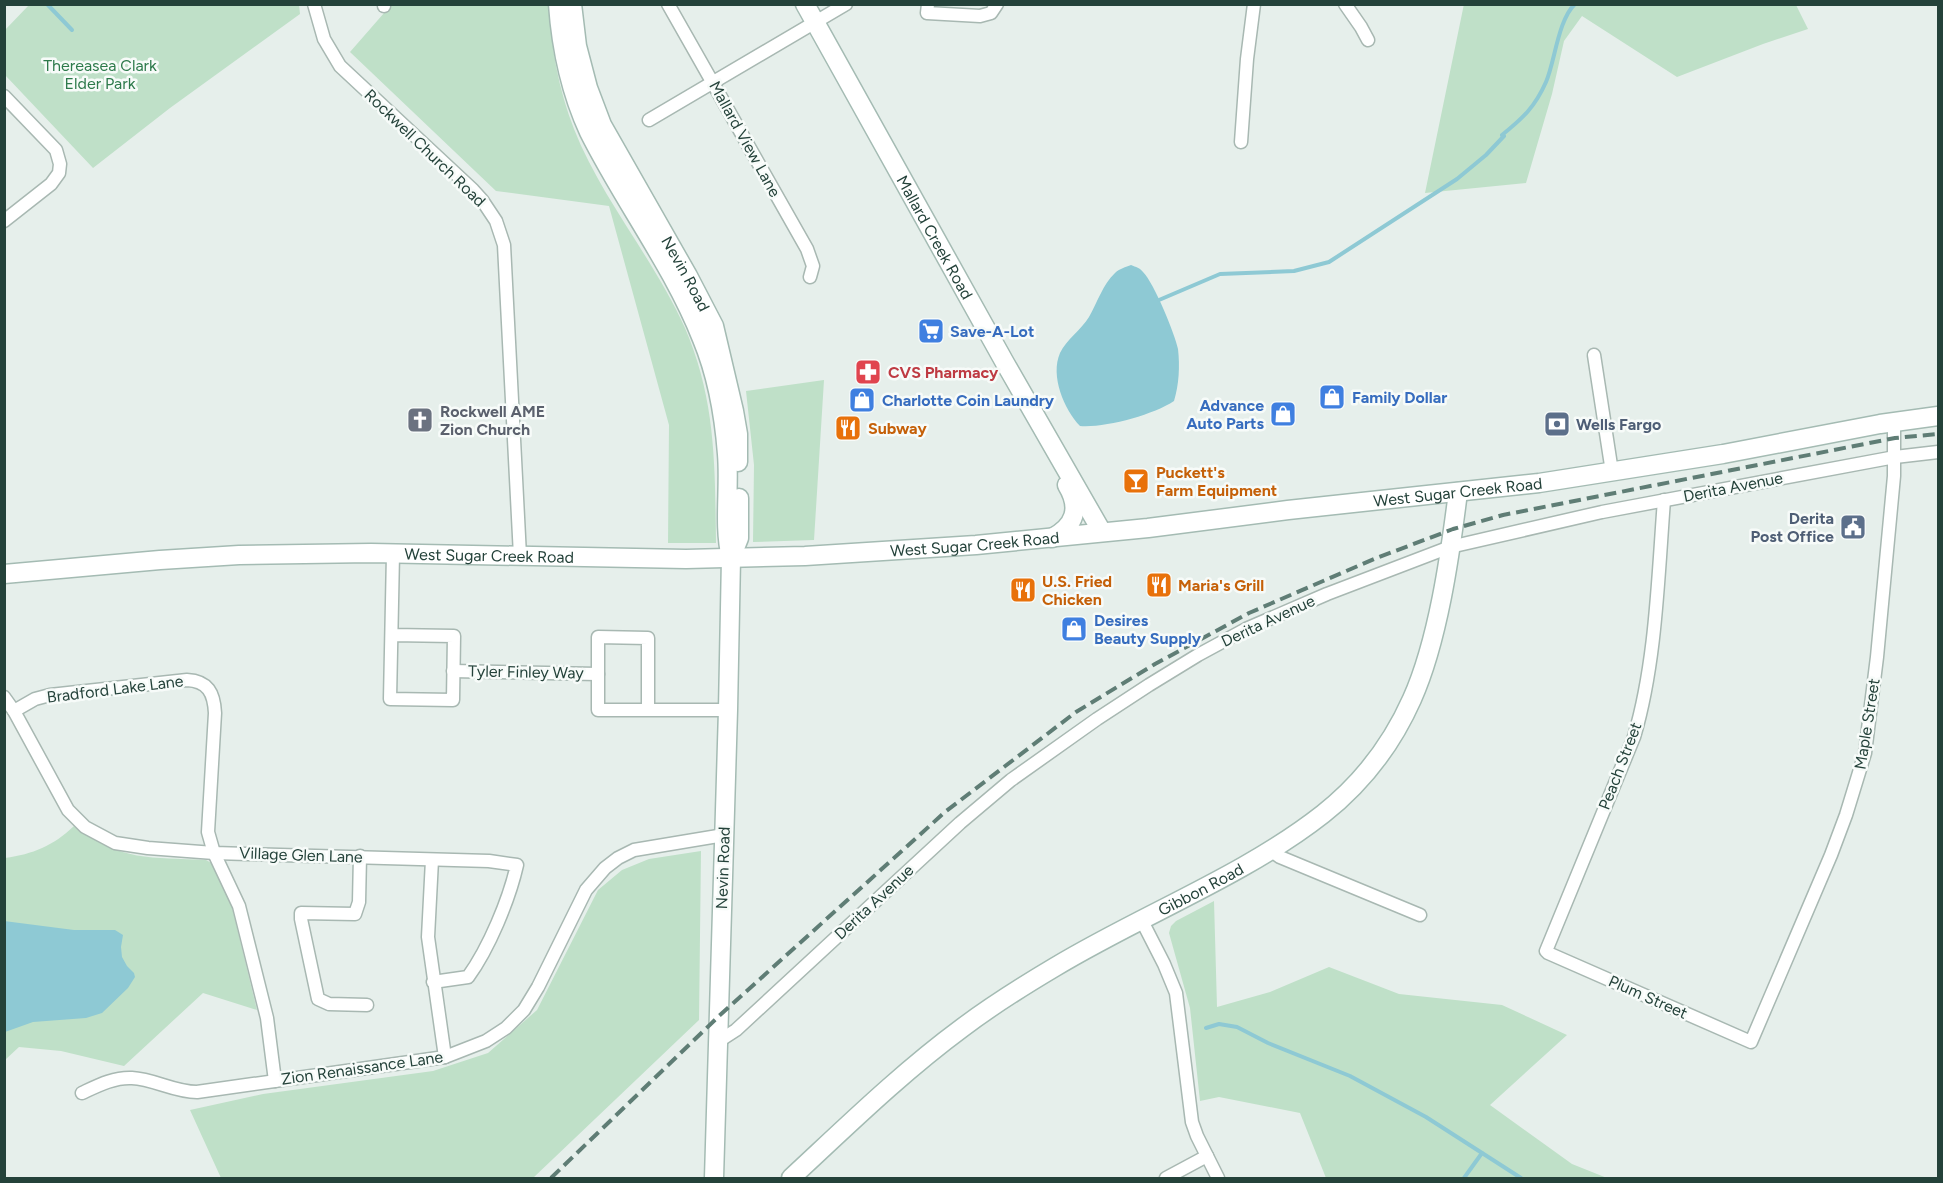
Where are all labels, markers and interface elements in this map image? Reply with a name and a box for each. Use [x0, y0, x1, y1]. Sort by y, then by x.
park label: Thereasea Clark Elder Park [43, 56, 157, 93]
street label: Mallard View Lane [705, 78, 785, 201]
street label: Rockwell Church Road [361, 85, 489, 211]
street label: Mallard Creek Road [893, 172, 977, 302]
street label: Nevin Road [658, 233, 714, 314]
supermarket icon: Save-A-Lot [916, 316, 946, 346]
place label: Save-A-Lot [950, 322, 1034, 341]
pharmacy icon: CVS Pharmacy [853, 357, 883, 387]
place label: CVS Pharmacy [888, 363, 999, 382]
shop icon: Family Dollar [1317, 382, 1347, 412]
shop icon: Charlotte Coin Laundry [847, 385, 877, 415]
place label: Family Dollar [1352, 388, 1447, 407]
place label: Charlotte Coin Laundry [882, 391, 1055, 410]
place label: Advance Auto Parts [1186, 396, 1265, 433]
shop icon: Advance Auto Parts [1268, 399, 1298, 429]
place label: Rockwell AME Zion Church [440, 402, 545, 439]
church icon: Rockwell AME Zion Church [405, 405, 435, 435]
bank icon: Wells Fargo [1542, 409, 1572, 439]
restaurant icon: Subway [833, 413, 863, 443]
place label: Wells Fargo [1576, 415, 1661, 434]
place label: Subway [868, 419, 927, 438]
place label: Puckett's Farm Equipment [1156, 463, 1277, 500]
bar icon: Puckett's Farm Equipment [1121, 466, 1151, 496]
street label: Derita Avenue [1682, 468, 1785, 506]
street label: West Sugar Creek Road [1372, 473, 1543, 510]
place label: Derita Post Office [1751, 509, 1834, 546]
public building icon: Derita Post Office [1838, 512, 1868, 542]
street label: West Sugar Creek Road [889, 527, 1060, 560]
street label: West Sugar Creek Road [404, 544, 574, 566]
restaurant icon: Maria's Grill [1144, 570, 1174, 600]
place label: U.S. Fried Chicken [1042, 572, 1112, 609]
restaurant icon: U.S. Fried Chicken [1008, 575, 1038, 605]
place label: Maria's Grill [1178, 576, 1264, 595]
street label: Derita Avenue [1218, 591, 1318, 651]
place label: Desires Beauty Supply [1094, 611, 1202, 648]
shop icon: Desires Beauty Supply [1059, 614, 1089, 644]
street label: Tyler Finley Way [468, 661, 585, 683]
street label: Bradford Lake Lane [46, 671, 185, 707]
street label: Maple Street [1850, 677, 1884, 771]
street label: Peach Street [1595, 719, 1645, 813]
street label: Nevin Road [712, 826, 734, 910]
street label: Village Glen Lane [239, 843, 363, 867]
street label: Gibbon Road [1155, 859, 1247, 919]
street label: Derita Avenue [831, 860, 918, 943]
street label: Plum Street [1606, 971, 1690, 1023]
street label: Zion Renaissance Lane [280, 1047, 444, 1089]

